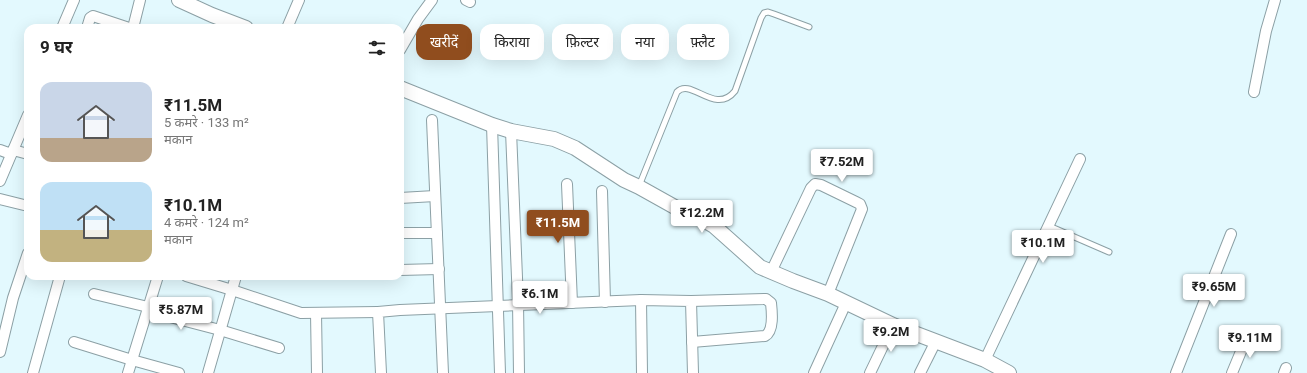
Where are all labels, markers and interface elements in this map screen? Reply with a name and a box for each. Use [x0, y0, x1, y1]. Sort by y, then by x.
chip: खरीदें [416, 24, 472, 60]
chip: किराया [480, 24, 544, 60]
chip: फ़िल्टर [552, 24, 613, 60]
chip: नया [621, 24, 669, 60]
chip: फ़्लैट [677, 24, 729, 60]
text: 9 घर [40, 37, 73, 57]
icon: filters [366, 37, 388, 59]
text: ₹11.5M [164, 95, 222, 115]
icon: home [72, 98, 120, 146]
text: 5 कमरे · 133 m² [164, 115, 249, 130]
text: मकान [164, 132, 192, 147]
pin: ₹7.52M [809, 149, 875, 183]
text: ₹7.52M [820, 154, 864, 169]
text: ₹10.1M [164, 195, 222, 215]
icon: home [72, 198, 120, 246]
pin: ₹12.2M [669, 200, 735, 234]
text: ₹12.2M [680, 205, 724, 220]
pin: ₹11.5M [525, 210, 591, 244]
text: 4 कमरे · 124 m² [164, 215, 249, 230]
text: ₹11.5M [536, 215, 580, 230]
pin: ₹10.1M [1010, 230, 1076, 264]
text: मकान [164, 232, 192, 247]
text: ₹10.1M [1021, 235, 1065, 250]
pin: ₹9.65M [1181, 274, 1247, 308]
text: ₹9.65M [1192, 279, 1236, 294]
pin: ₹6.1M [512, 281, 568, 315]
text: ₹6.1M [522, 286, 558, 301]
pin: ₹5.87M [148, 297, 214, 331]
text: ₹5.87M [159, 302, 203, 317]
pin: ₹9.2M [863, 319, 919, 353]
text: ₹9.2M [873, 324, 909, 339]
pin: ₹9.11M [1217, 325, 1283, 359]
text: ₹9.11M [1228, 330, 1272, 345]

